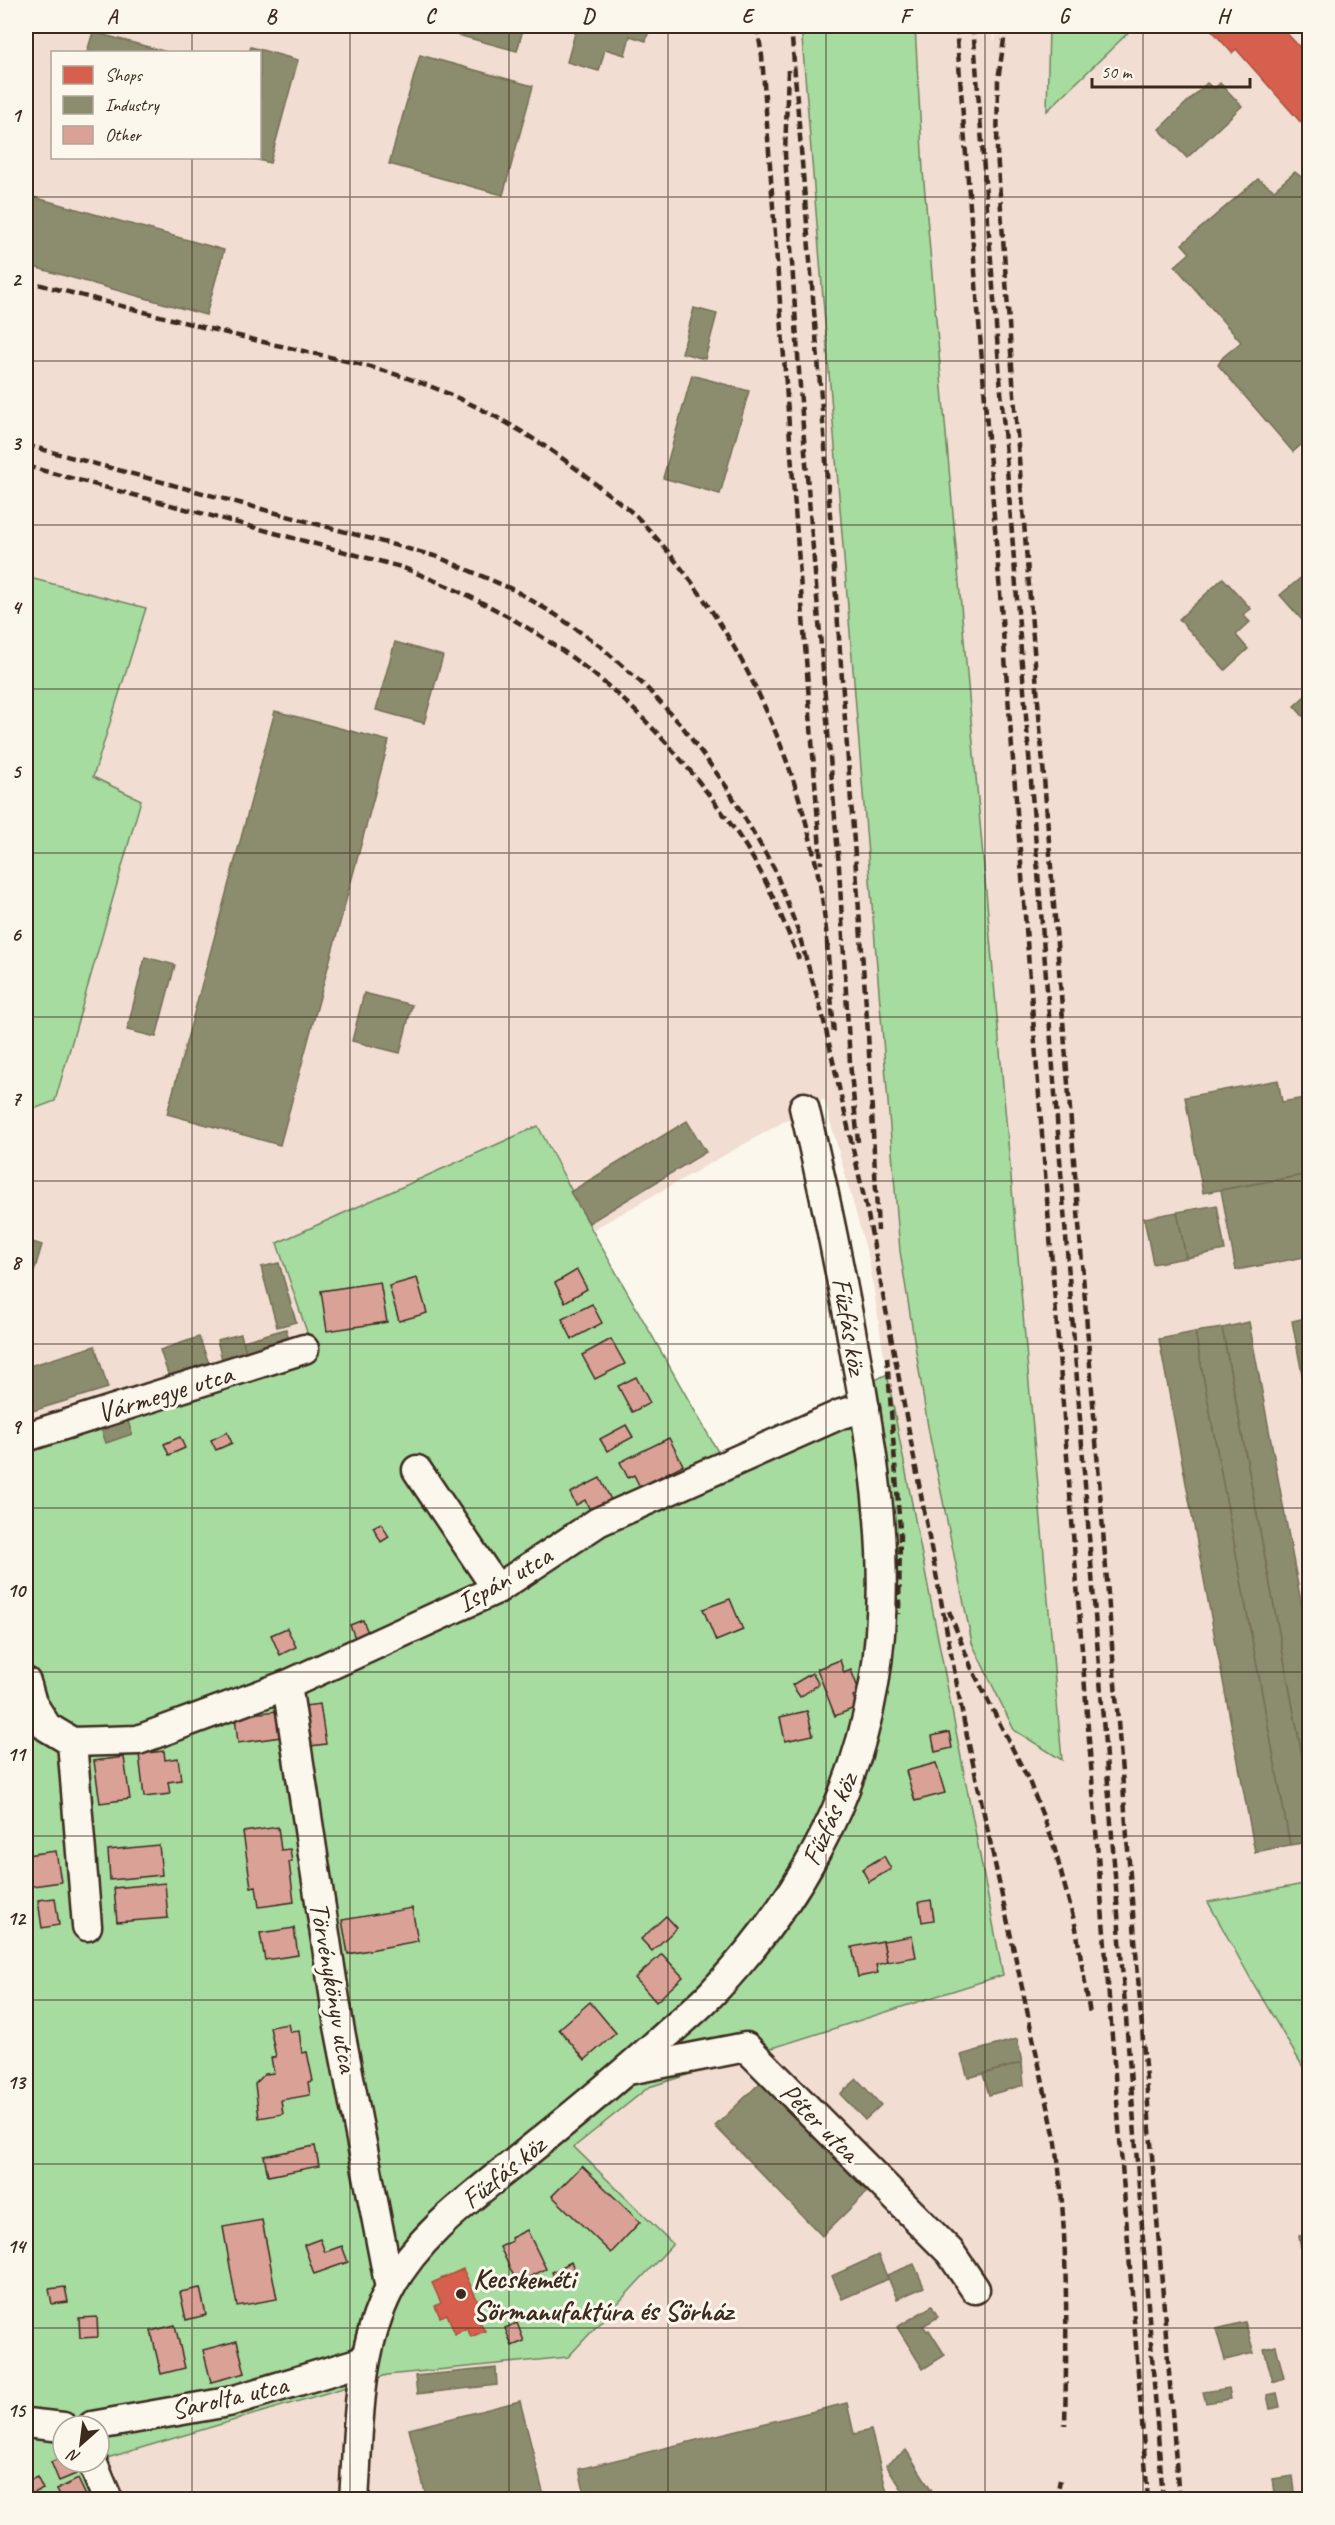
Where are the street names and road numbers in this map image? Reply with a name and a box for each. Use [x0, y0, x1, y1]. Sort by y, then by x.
street label: Fűzfás köz [824, 1275, 876, 1380]
street label: Vármegye utca [93, 1355, 239, 1430]
street label: Ispán utca [450, 1537, 559, 1620]
street label: Fűzfás köz [793, 1764, 866, 1871]
street label: Törvénykönyv utca [302, 1899, 366, 2077]
street label: Péter utca [773, 2075, 869, 2171]
street label: Fűzfás köz [454, 2126, 554, 2216]
street label: Sarolta utca [167, 2366, 292, 2427]

